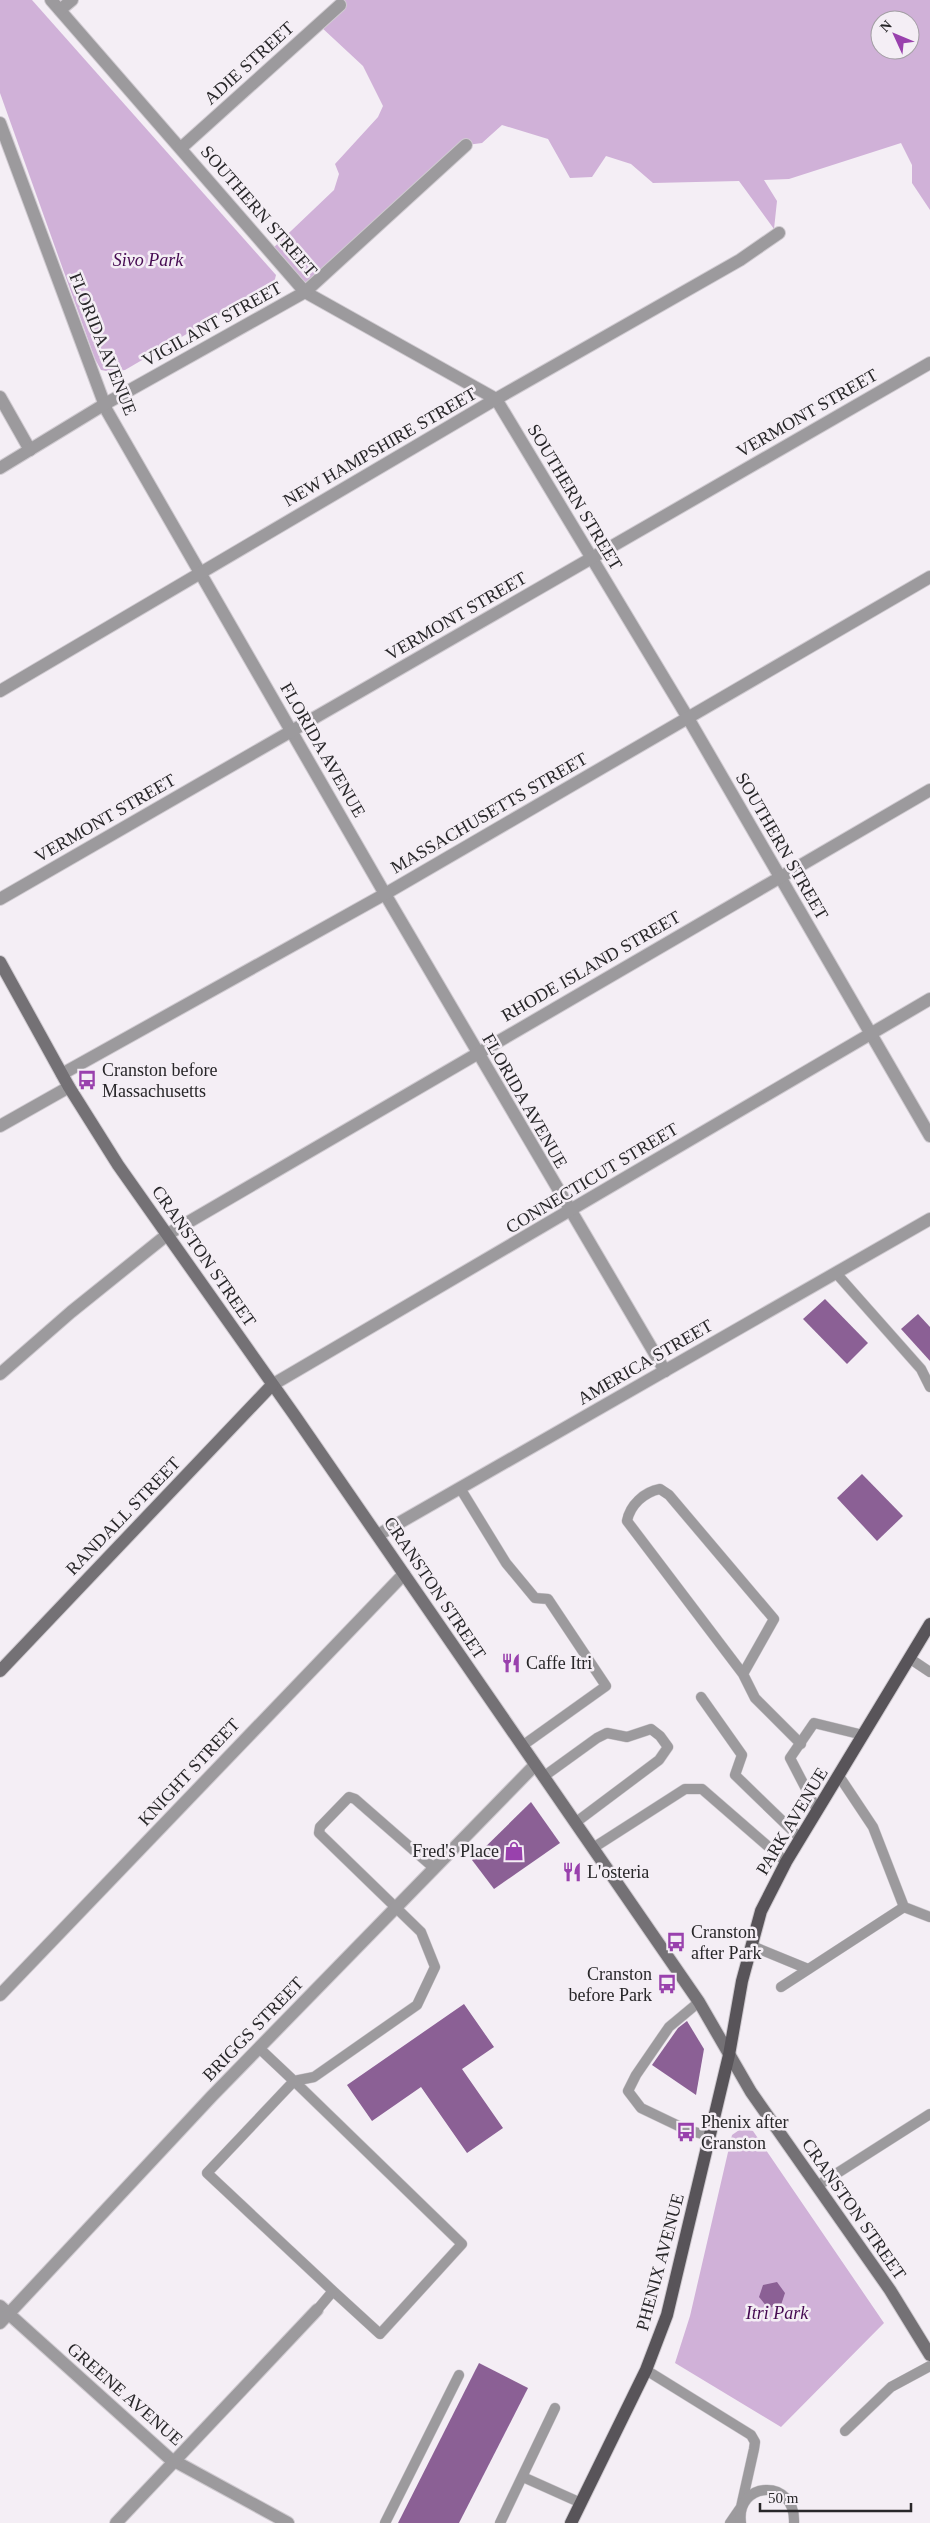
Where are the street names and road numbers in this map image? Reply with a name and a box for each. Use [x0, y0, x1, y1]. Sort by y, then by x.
street label: ADIE STREET [200, 18, 298, 108]
street label: SOUTHERN STREET [197, 142, 321, 280]
street label: FLORIDA AVENUE [65, 270, 141, 418]
street label: VIGILANT STREET [139, 277, 285, 371]
street label: VERMONT STREET [733, 365, 881, 461]
street label: NEW HAMPSHIRE STREET [280, 383, 480, 511]
street label: SOUTHERN STREET [524, 420, 626, 574]
street label: VERMONT STREET [382, 568, 530, 664]
street label: FLORIDA AVENUE [276, 679, 370, 821]
street label: MASSACHUSETTS STREET [387, 748, 591, 878]
street label: SOUTHERN STREET [732, 769, 832, 923]
street label: VERMONT STREET [31, 770, 179, 866]
street label: RHODE ISLAND STREET [498, 907, 684, 1025]
street label: FLORIDA AVENUE [478, 1030, 572, 1172]
street label: CONNECTICUT STREET [502, 1119, 682, 1237]
street label: CRANSTON STREET [148, 1182, 260, 1330]
street label: AMERICA STREET [574, 1315, 716, 1409]
street label: RANDALL STREET [62, 1453, 184, 1579]
street label: CRANSTON STREET [380, 1513, 490, 1663]
street label: KNIGHT STREET [134, 1714, 244, 1830]
street label: PARK AVENUE [752, 1764, 832, 1878]
street label: BRIGGS STREET [198, 1973, 308, 2085]
street label: CRANSTON STREET [798, 2135, 910, 2283]
street label: PHENIX AVENUE [632, 2191, 688, 2333]
street label: GREENE AVENUE [63, 2339, 187, 2449]

